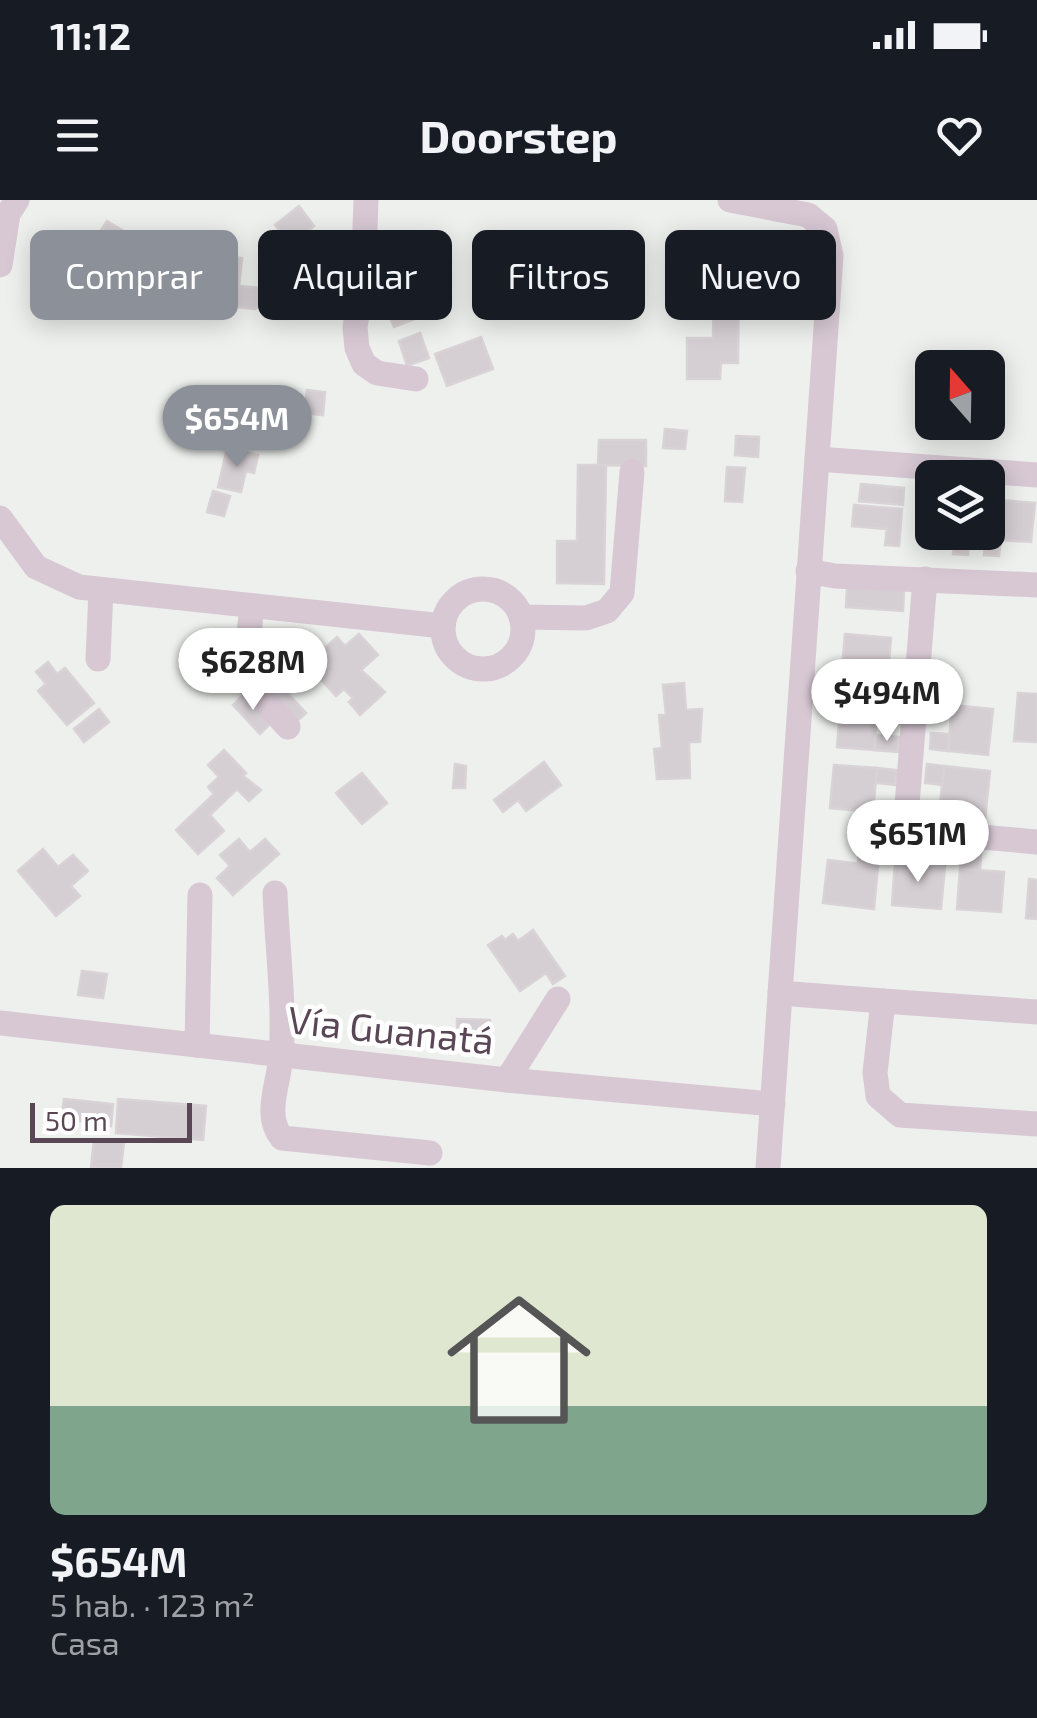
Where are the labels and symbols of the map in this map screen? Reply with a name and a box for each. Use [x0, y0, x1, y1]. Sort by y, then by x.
north arrow [915, 350, 1005, 440]
pin: $654M [167, 385, 307, 470]
pin: $628M [183, 628, 323, 713]
pin: $494M [817, 659, 957, 744]
pin: $651M [848, 800, 988, 885]
street label: Vía Guanatá [286, 995, 496, 1063]
scale bar [30, 1098, 192, 1143]

